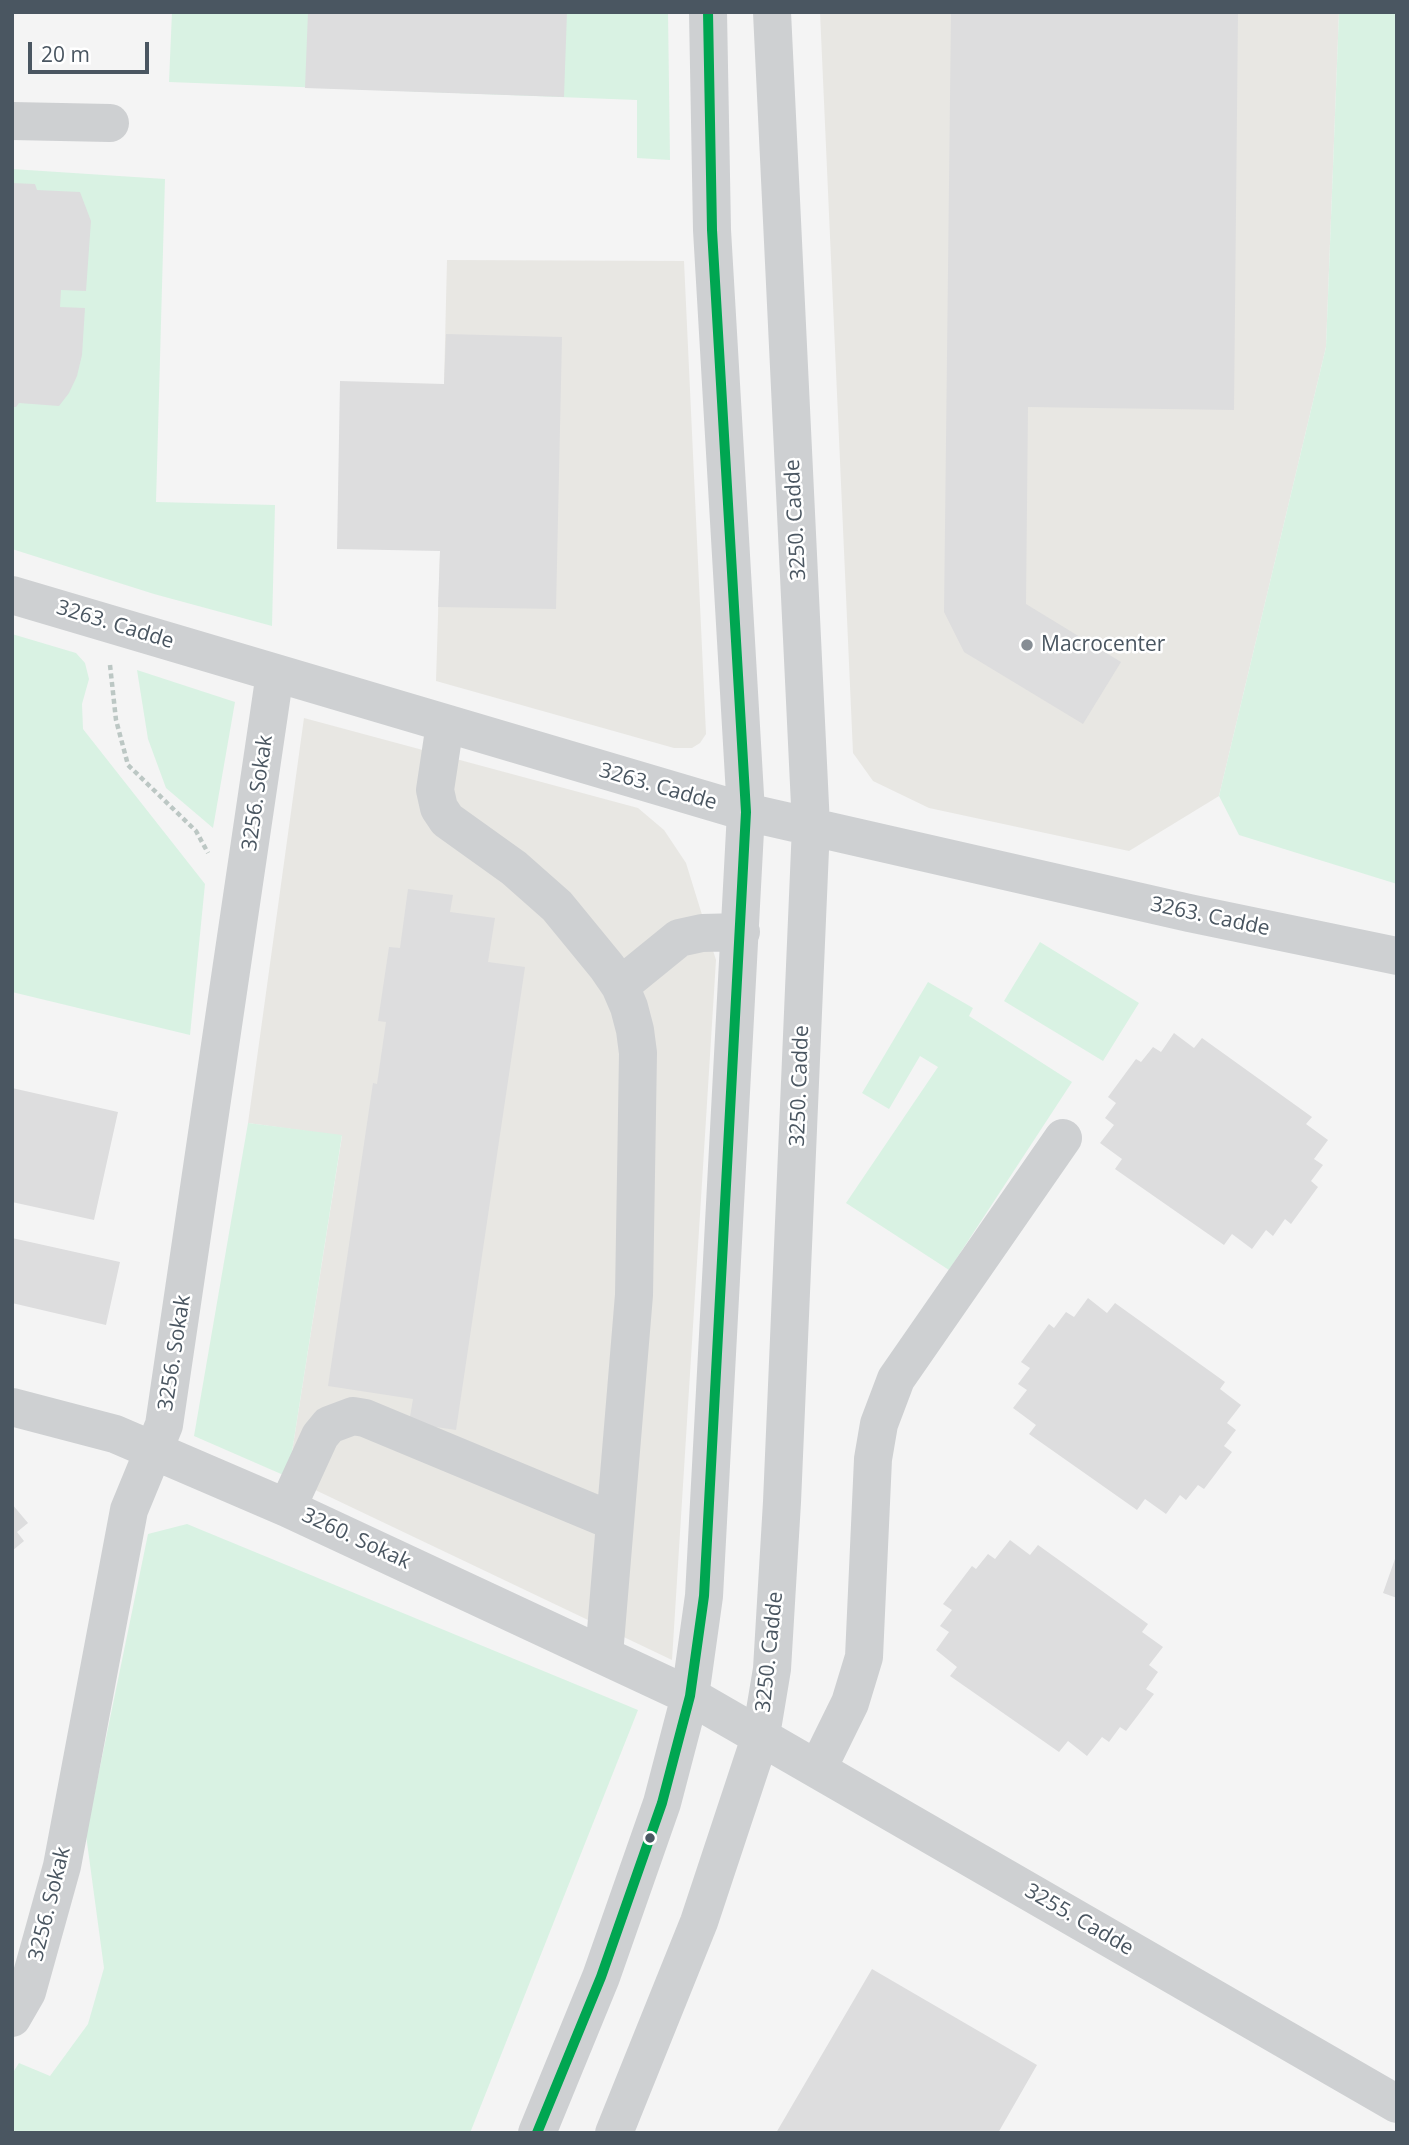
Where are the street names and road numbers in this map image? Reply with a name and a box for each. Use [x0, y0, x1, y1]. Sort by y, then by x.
street label: 3250. Cadde [780, 459, 812, 581]
street label: 3263. Cadde [53, 595, 177, 655]
street label: 3256. Sokak [237, 733, 279, 853]
street label: 3263. Cadde [596, 758, 720, 816]
street label: 3263. Cadde [1148, 892, 1272, 942]
street label: 3250. Cadde [785, 1025, 815, 1147]
street label: 3256. Sokak [153, 1293, 197, 1413]
street label: 3260. Sokak [298, 1503, 414, 1575]
street label: 3250. Cadde [751, 1590, 789, 1714]
street label: 3256. Sokak [24, 1844, 76, 1964]
street label: 3255. Cadde [1020, 1879, 1138, 1961]

